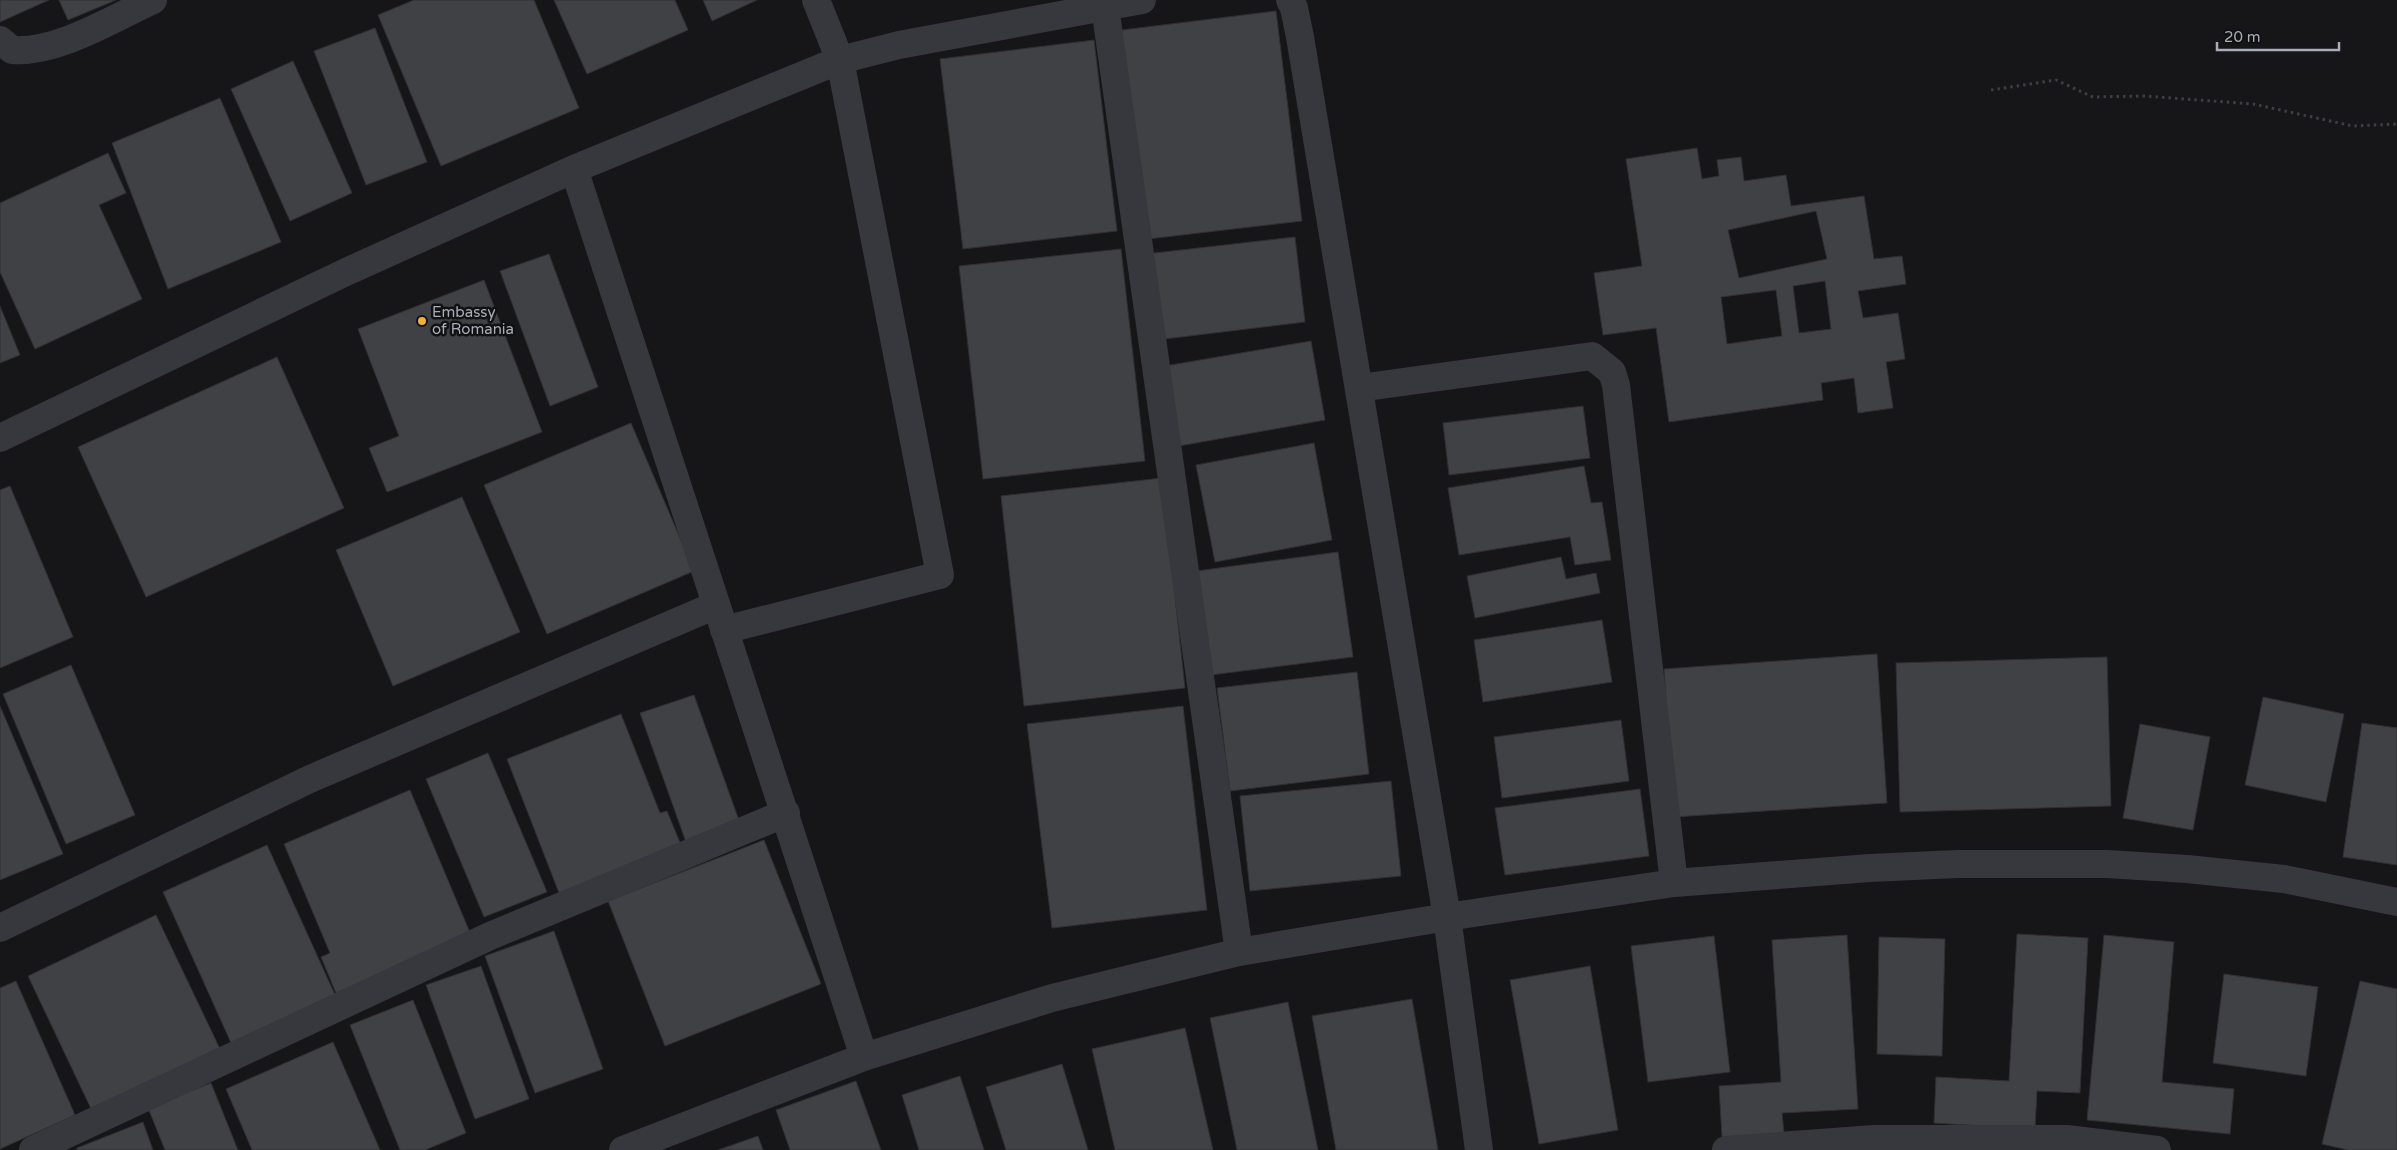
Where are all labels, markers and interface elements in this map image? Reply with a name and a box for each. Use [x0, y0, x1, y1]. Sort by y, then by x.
scale bar [2217, 20, 2340, 52]
text: 20 m [2224, 28, 2261, 46]
place label: Embassy of Romania [432, 303, 514, 338]
marker: Embassy of Romania [416, 315, 428, 327]

